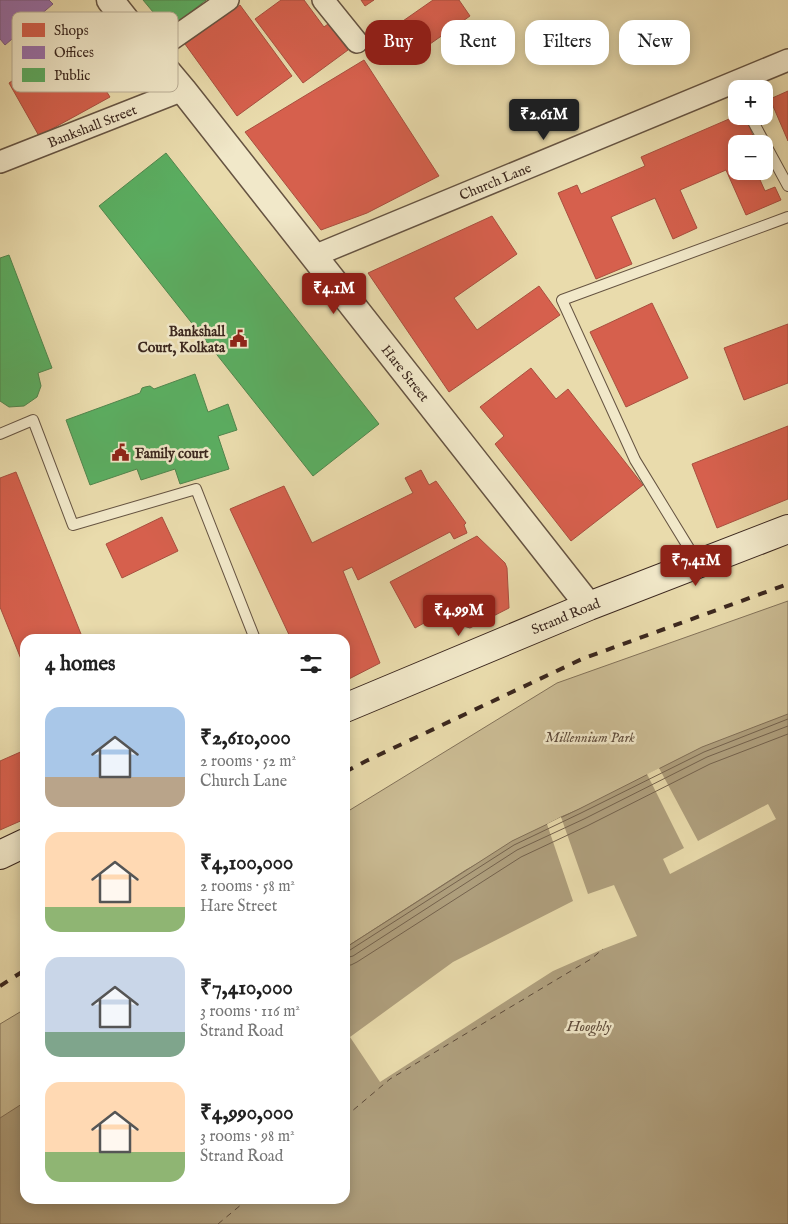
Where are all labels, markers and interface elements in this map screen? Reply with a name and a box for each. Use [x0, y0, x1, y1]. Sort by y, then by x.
legend [12, 12, 178, 92]
chip: Buy [365, 20, 431, 65]
chip: Rent [441, 20, 515, 65]
chip: Filters [525, 20, 609, 65]
chip: New [619, 20, 690, 65]
text: Shops [54, 22, 89, 40]
text: Offices [54, 44, 94, 62]
text: Public [54, 67, 90, 85]
map controls [728, 80, 773, 180]
button: + [728, 80, 773, 125]
pin: ₹2.61M [503, 98, 585, 141]
street label: Bankshall Street [45, 101, 140, 152]
text: ₹2.61M [520, 105, 568, 125]
button: − [728, 135, 773, 180]
street label: Church Lane [457, 159, 535, 205]
pin: ₹4.1M [299, 272, 369, 315]
text: ₹4.1M [313, 279, 355, 299]
place label: Bankshall Court, Kolkata [138, 323, 226, 357]
public building icon: Bankshall Court, Kolkata [229, 329, 249, 349]
street label: Hare Street [377, 342, 433, 406]
public building icon: Family court [111, 443, 131, 463]
place label: Family court [135, 445, 209, 463]
pin: ₹7.41M [655, 544, 737, 587]
text: ₹7.41M [671, 551, 721, 571]
pin: ₹4.99M [418, 594, 500, 637]
street label: Strand Road [529, 594, 603, 639]
text: ₹4.99M [434, 601, 484, 621]
icon: filters [297, 650, 325, 678]
text: 4 homes [45, 651, 115, 678]
text: ₹2,610,000 [200, 725, 291, 752]
icon: home [85, 727, 145, 787]
park label: Millennium Park [545, 729, 635, 747]
text: 2 rooms · 52 m² [200, 752, 296, 772]
text: Church Lane [200, 772, 287, 792]
text: ₹4,100,000 [200, 850, 293, 877]
icon: home [85, 852, 145, 912]
text: 2 rooms · 58 m² [200, 877, 295, 897]
text: Hare Street [200, 897, 277, 917]
text: ₹7,410,000 [200, 975, 293, 1002]
icon: home [85, 977, 145, 1037]
text: 3 rooms · 116 m² [200, 1002, 300, 1022]
water label: Hooghly [566, 1017, 612, 1037]
text: Strand Road [200, 1022, 283, 1042]
text: ₹4,990,000 [200, 1100, 294, 1127]
icon: home [85, 1102, 145, 1162]
text: 3 rooms · 98 m² [200, 1127, 295, 1147]
text: Strand Road [200, 1147, 283, 1167]

